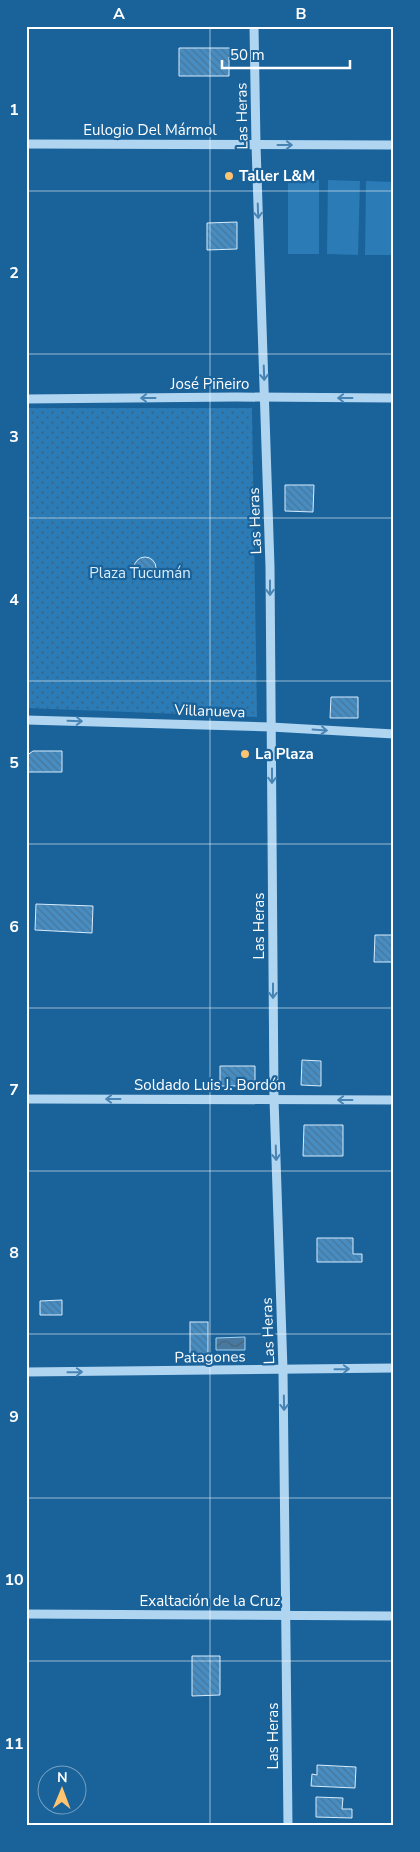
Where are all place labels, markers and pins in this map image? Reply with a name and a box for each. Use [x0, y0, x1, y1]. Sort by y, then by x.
place label: Taller L&M [239, 166, 315, 186]
marker: Taller L&M [223, 170, 235, 182]
place label: La Plaza [255, 744, 314, 764]
marker: La Plaza [239, 748, 251, 760]

